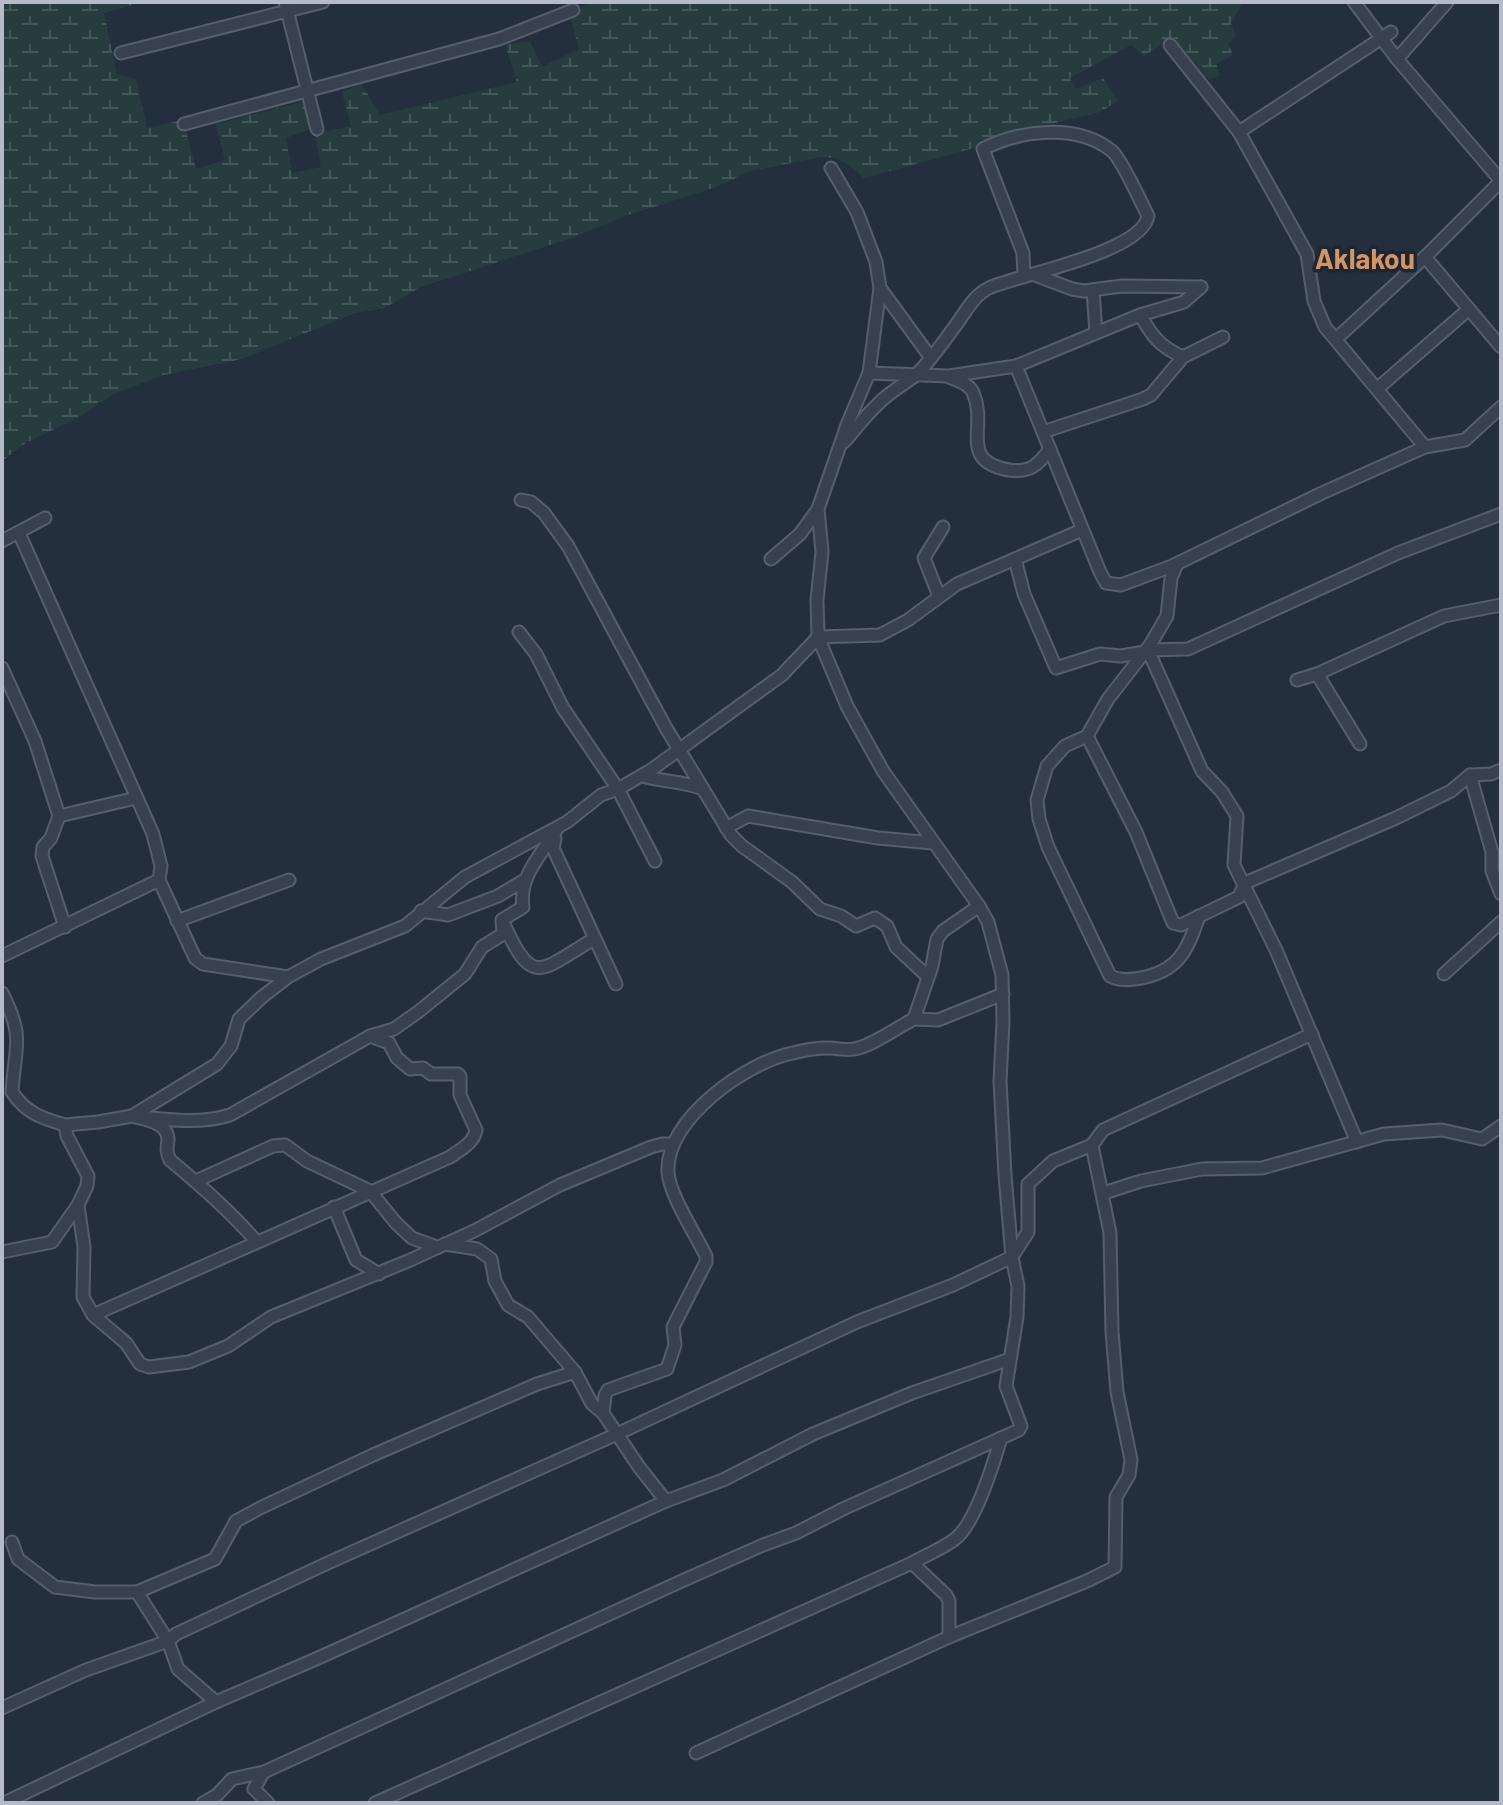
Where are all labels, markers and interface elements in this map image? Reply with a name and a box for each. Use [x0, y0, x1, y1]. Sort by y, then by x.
district label: Aklakou [1315, 241, 1415, 275]

